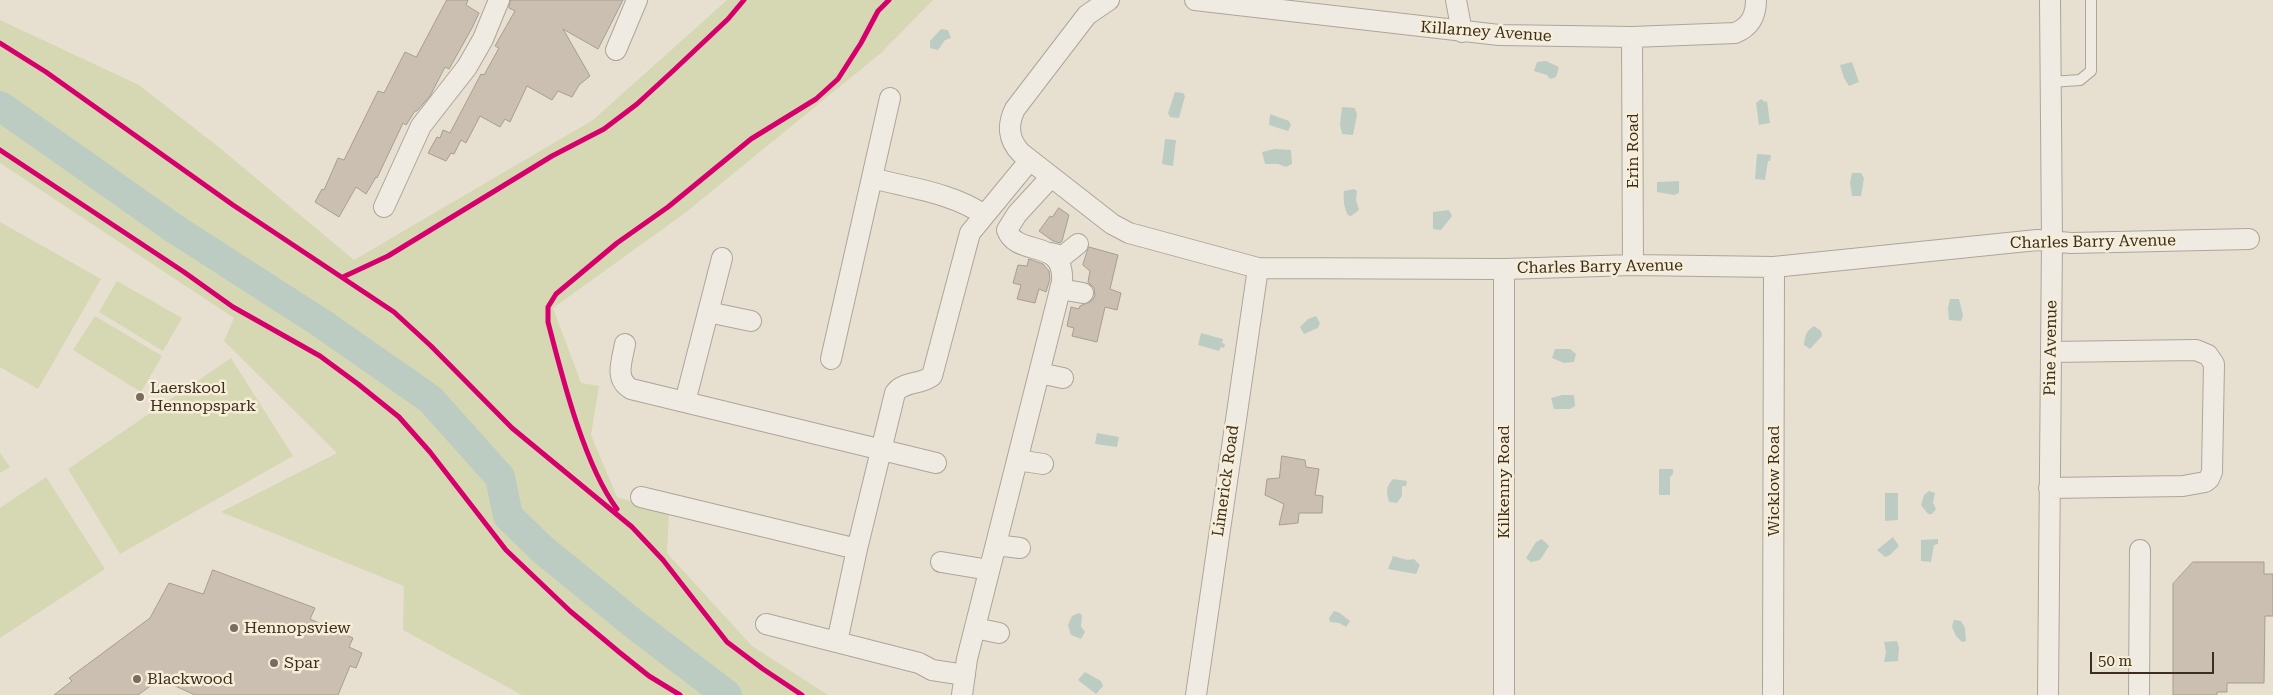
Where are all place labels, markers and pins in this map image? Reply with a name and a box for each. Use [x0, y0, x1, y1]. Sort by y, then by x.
place label: Laerskool Hennopspark [150, 378, 256, 416]
marker: Laerskool Hennopspark [134, 391, 146, 403]
place label: Hennopsview [244, 618, 351, 638]
marker: Hennopsview [228, 622, 240, 634]
place label: Spar [284, 653, 320, 673]
marker: Spar [268, 657, 280, 669]
place label: Blackwood [147, 669, 233, 689]
marker: Blackwood [131, 673, 143, 685]

